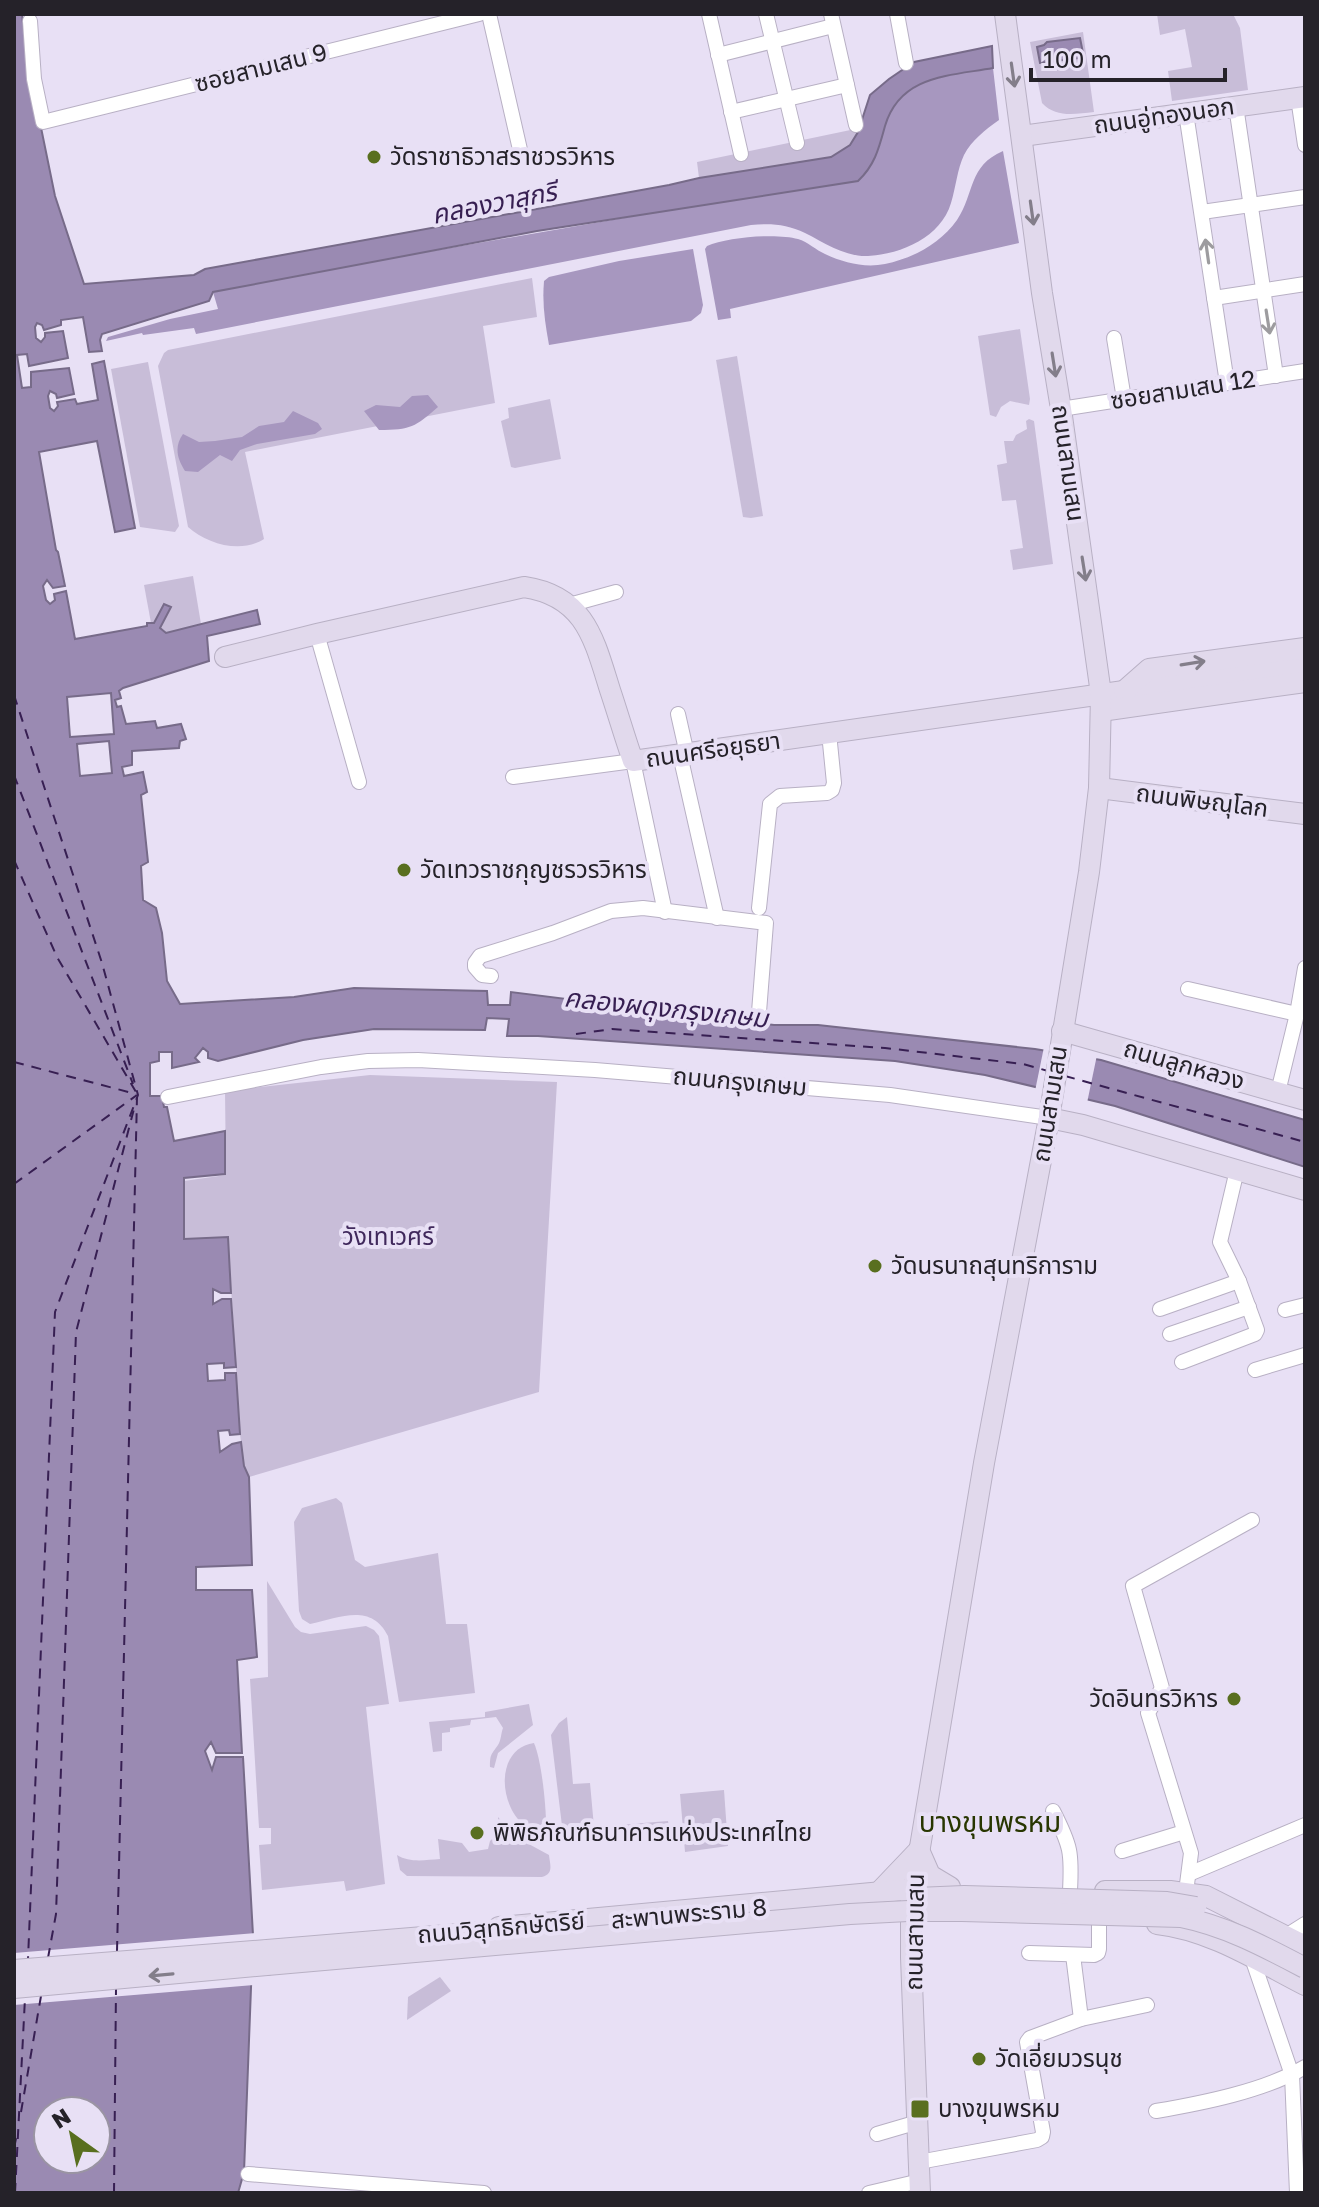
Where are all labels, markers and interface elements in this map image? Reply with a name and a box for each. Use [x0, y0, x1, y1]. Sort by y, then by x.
scale bar [1031, 32, 1225, 82]
street label: ซอยสามเสน 9 [191, 36, 330, 97]
text: 100 m [1043, 44, 1112, 73]
one-way arrow [1006, 62, 1021, 87]
street label: ถนนอู่ทองนอก [1092, 90, 1236, 141]
place label: วัดราชาธิวาสราชวรวิหาร [390, 141, 615, 170]
marker: วัดราชาธิวาสราชวรวิหาร [365, 148, 383, 166]
water label: คลองวาสุกรี [429, 174, 563, 231]
one-way arrow [1025, 200, 1040, 226]
one-way arrow [1199, 239, 1214, 264]
one-way arrow [1261, 309, 1276, 334]
one-way arrow [1047, 352, 1062, 377]
street label: ซอยสามเสน 12 [1108, 363, 1257, 414]
street label: ถนนสามเสน [1047, 403, 1092, 523]
one-way arrow [1077, 556, 1092, 582]
one-way arrow [1180, 654, 1205, 669]
street label: ถนนศรีอยุธยา [644, 725, 782, 774]
street label: ถนนพิษณุโลก [1134, 777, 1270, 824]
place label: วัดเทวราชกุญชรวรวิหาร [420, 854, 647, 885]
marker: วัดเทวราชกุญชรวรวิหาร [395, 861, 413, 879]
water label: คลองผดุงกรุงเกษม [563, 981, 771, 1035]
street label: ถนนลูกหลวง [1120, 1032, 1248, 1097]
street label: ถนนสามเสน [1025, 1044, 1072, 1164]
street label: ถนนกรุงเกษม [672, 1060, 808, 1103]
park label: วังเทเวศร์ [342, 1221, 435, 1250]
place label: วัดนรนาถสุนทริการาม [891, 1250, 1098, 1281]
marker: วัดนรนาถสุนทริการาม [866, 1257, 884, 1275]
place label: วัดอินทรวิหาร [1089, 1683, 1218, 1712]
marker: วัดอินทรวิหาร [1225, 1690, 1243, 1708]
district label: บางขุนพรหม [919, 1805, 1061, 1839]
place label: พิพิธภัณฑ์ธนาคารแห่งประเทศไทย [493, 1817, 812, 1846]
marker: พิพิธภัณฑ์ธนาคารแห่งประเทศไทย [468, 1824, 486, 1842]
street label: ถนนสามเสน [898, 1873, 929, 1991]
street label: สะพานพระราม 8 [610, 1891, 768, 1934]
street label: ถนนวิสุทธิกษัตริย์ [416, 1905, 586, 1950]
one-way arrow [148, 1967, 175, 1982]
place label: วัดเอี่ยมวรนุช [995, 2042, 1123, 2074]
marker: วัดเอี่ยมวรนุช [970, 2050, 988, 2068]
place label: บางขุนพรหม [938, 2093, 1060, 2124]
north arrow [32, 2095, 112, 2175]
marker: บางขุนพรหม [909, 2098, 931, 2120]
text: N [46, 2102, 75, 2134]

